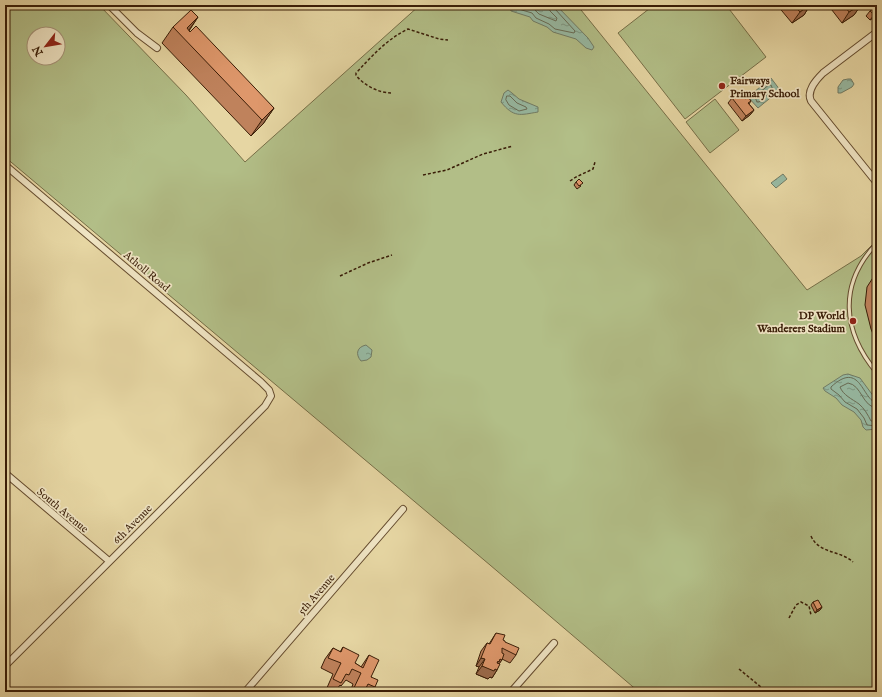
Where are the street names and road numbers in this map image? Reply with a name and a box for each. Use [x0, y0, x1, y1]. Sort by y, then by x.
street label: Atholl Road [120, 248, 172, 295]
street label: South Avenue [34, 485, 91, 536]
street label: 6th Avenue [110, 502, 155, 547]
street label: 5th Avenue [295, 571, 338, 618]

